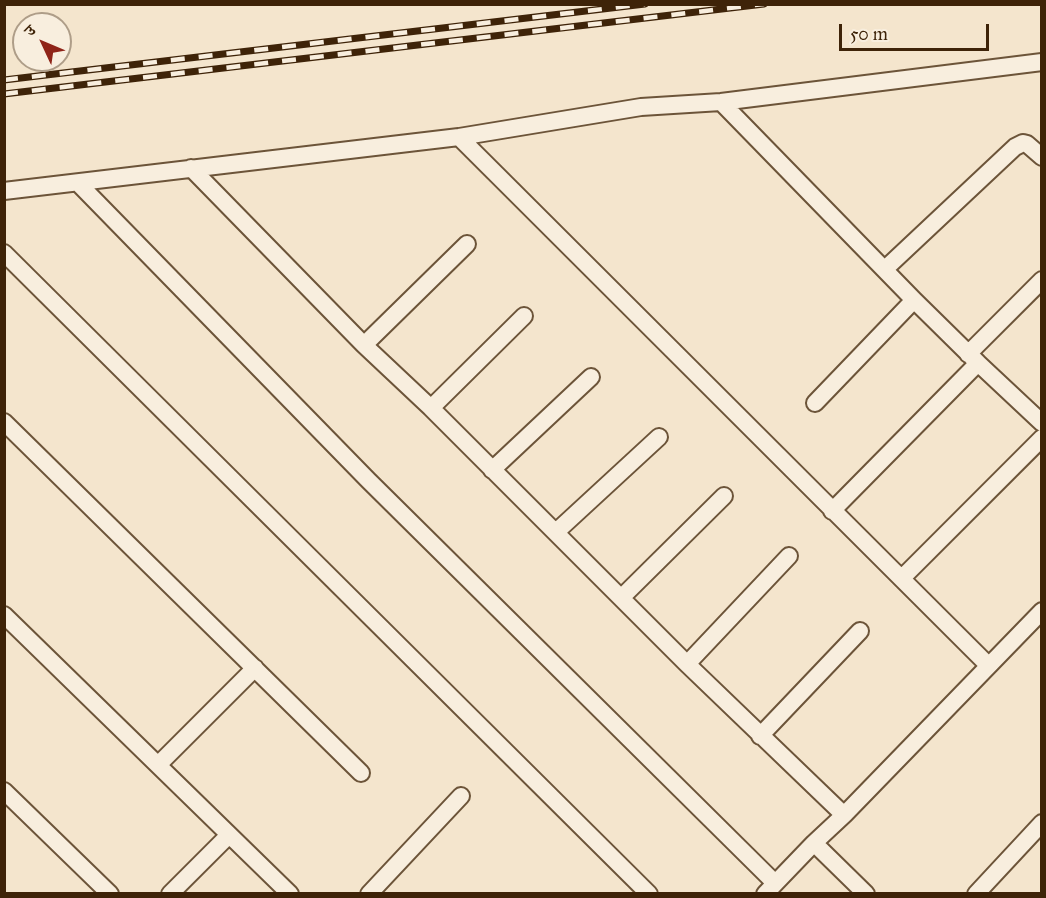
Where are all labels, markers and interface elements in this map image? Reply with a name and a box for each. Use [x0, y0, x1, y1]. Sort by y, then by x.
north arrow [12, 12, 72, 72]
scale bar [842, 12, 992, 50]
text: उ [20, 21, 40, 40]
text: 50 m [850, 23, 888, 45]

